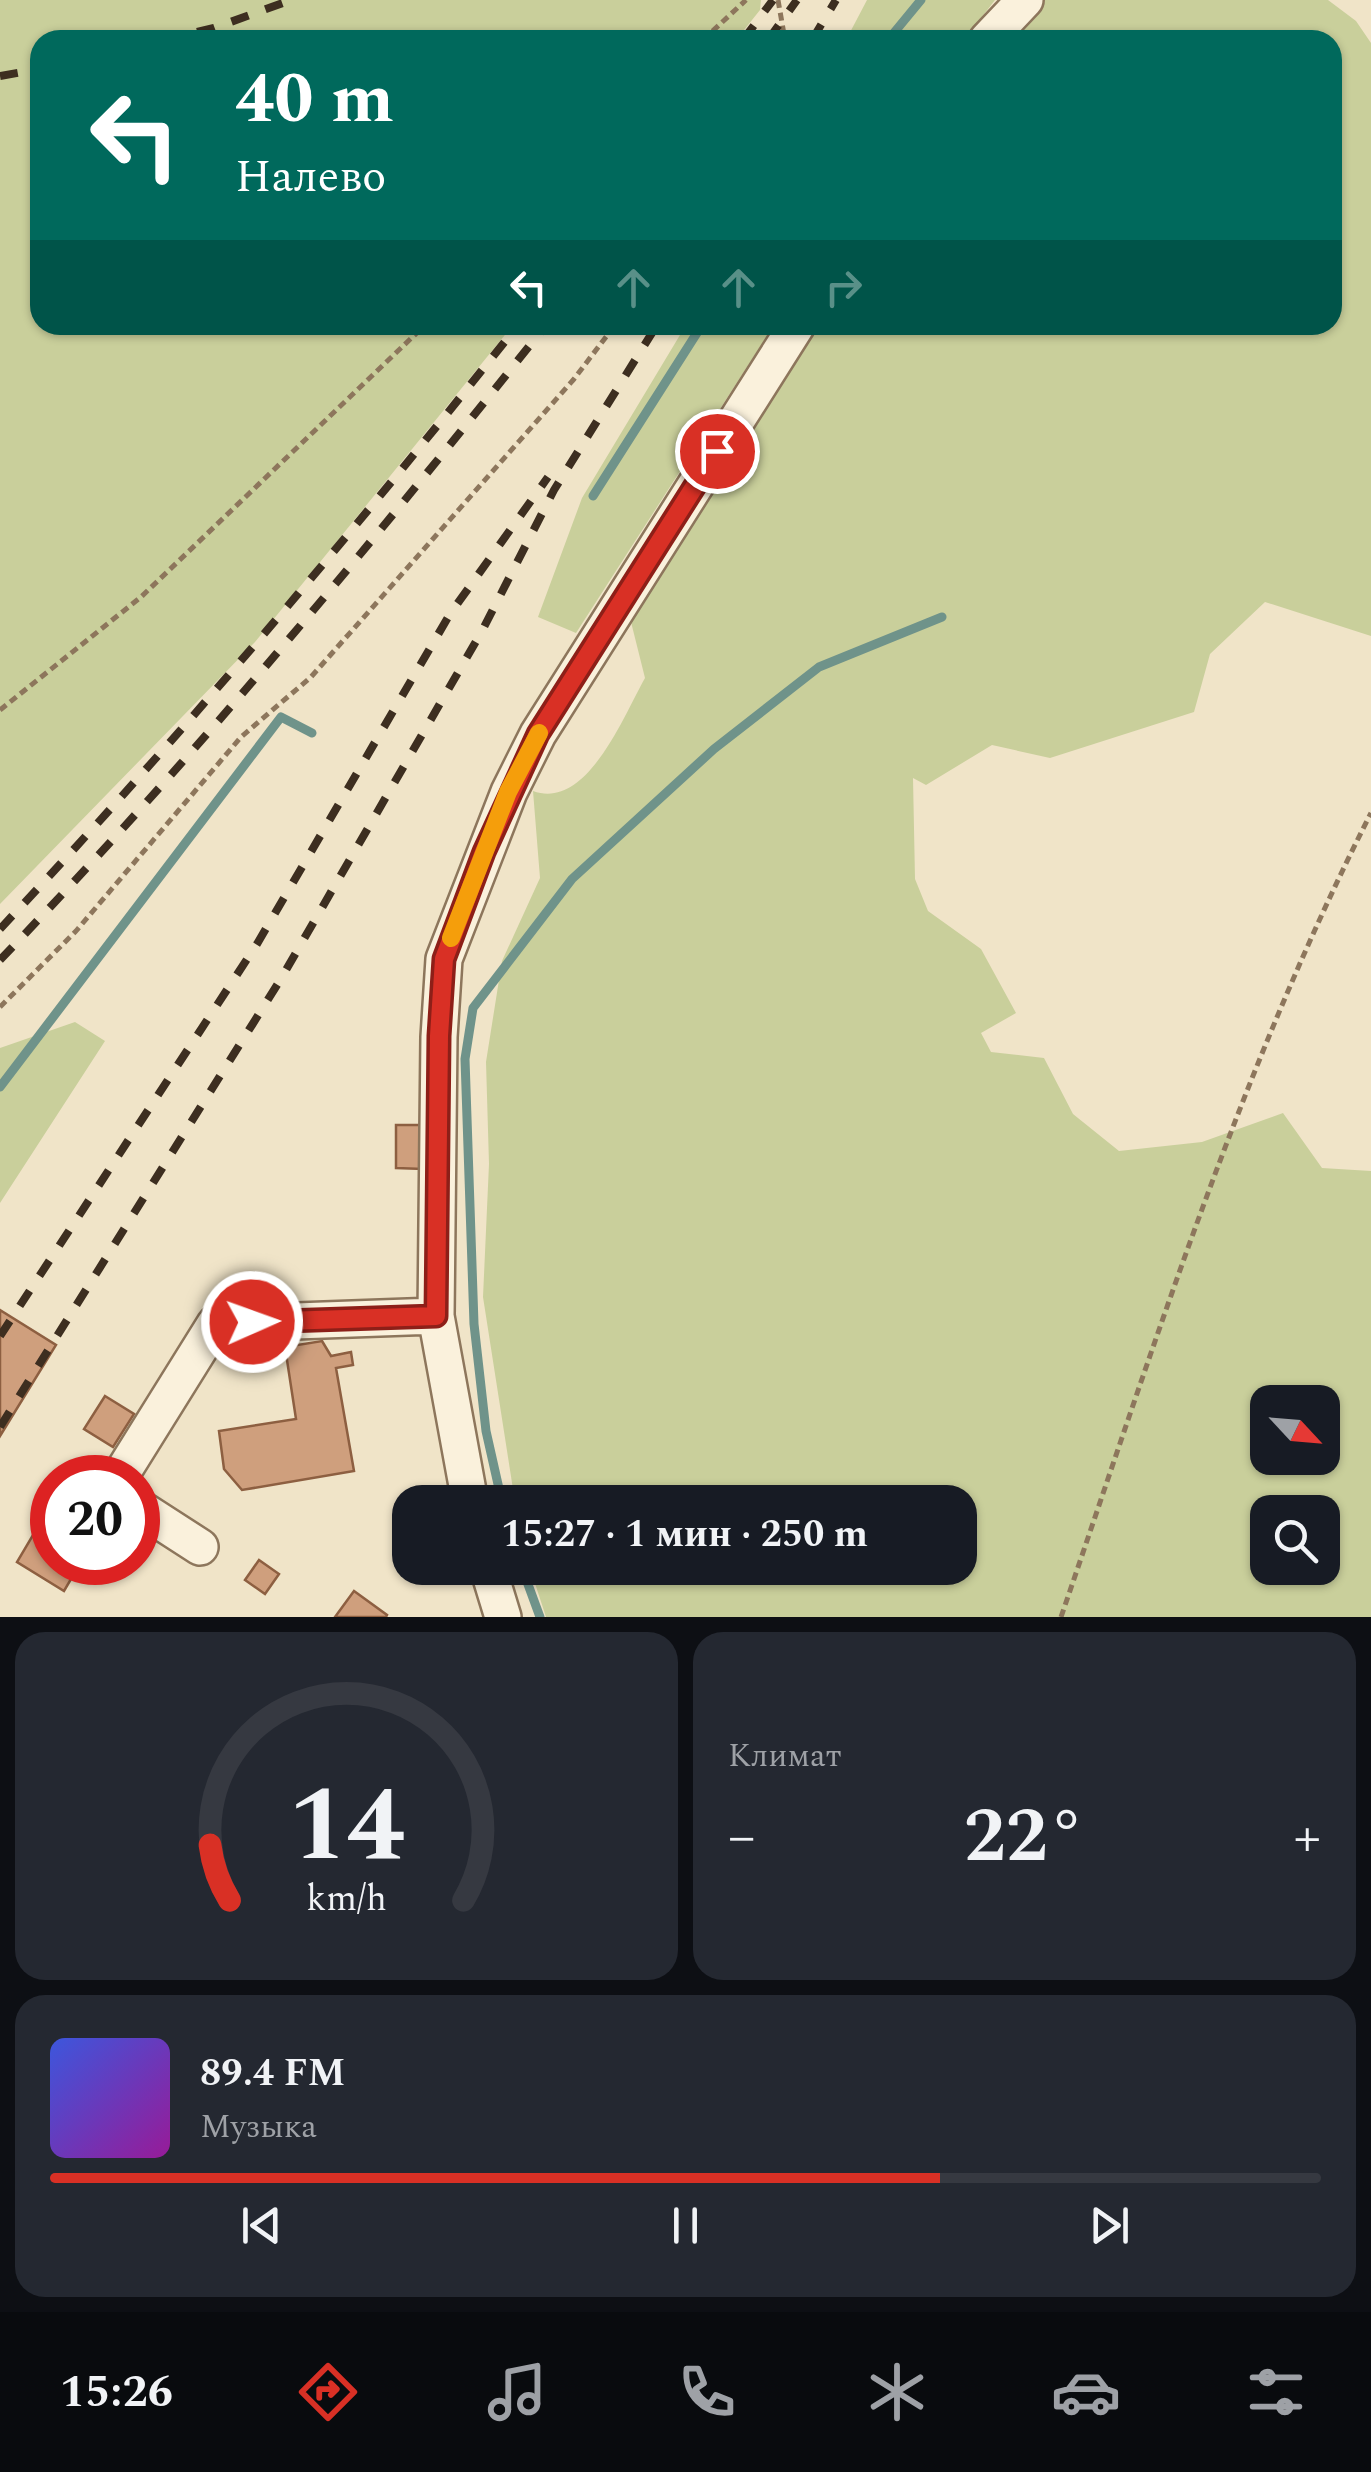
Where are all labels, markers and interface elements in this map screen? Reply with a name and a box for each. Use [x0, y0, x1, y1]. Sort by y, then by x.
text: 40 m [235, 47, 394, 153]
icon: left [70, 70, 200, 200]
text: Налево [235, 143, 386, 212]
icon: left [501, 260, 556, 315]
icon: ahead [606, 260, 661, 315]
icon: ahead [711, 260, 766, 315]
icon: right [816, 260, 871, 315]
pin [675, 409, 760, 494]
icon: arrive [690, 424, 745, 479]
position arrow [200, 1270, 304, 1374]
north arrow [1250, 1385, 1340, 1475]
map controls [1250, 1385, 1340, 1585]
speed limit sign: 20 [30, 1455, 160, 1585]
button: search [1250, 1495, 1340, 1585]
text: 15:27 · 1 мин · 250 m [501, 1506, 868, 1564]
text: Климат [728, 1732, 841, 1781]
text: 14 [288, 1748, 405, 1906]
text: 22° [964, 1781, 1085, 1895]
text: − [728, 1796, 756, 1879]
text: + [1293, 1796, 1321, 1879]
text: km/h [306, 1872, 387, 1927]
text: 89.4 FM [200, 2045, 345, 2103]
text: Музыка [200, 2103, 317, 2152]
icon: previous [234, 2198, 289, 2253]
icon: pause [658, 2198, 713, 2253]
icon: next [1082, 2198, 1137, 2253]
icon: directions [293, 2357, 363, 2427]
icon: music [482, 2357, 552, 2427]
icon: phone [672, 2357, 742, 2427]
icon: climate [862, 2357, 932, 2427]
icon: car [1051, 2357, 1121, 2427]
icon: filters [1241, 2357, 1311, 2427]
text: 15:26 [60, 2358, 173, 2427]

